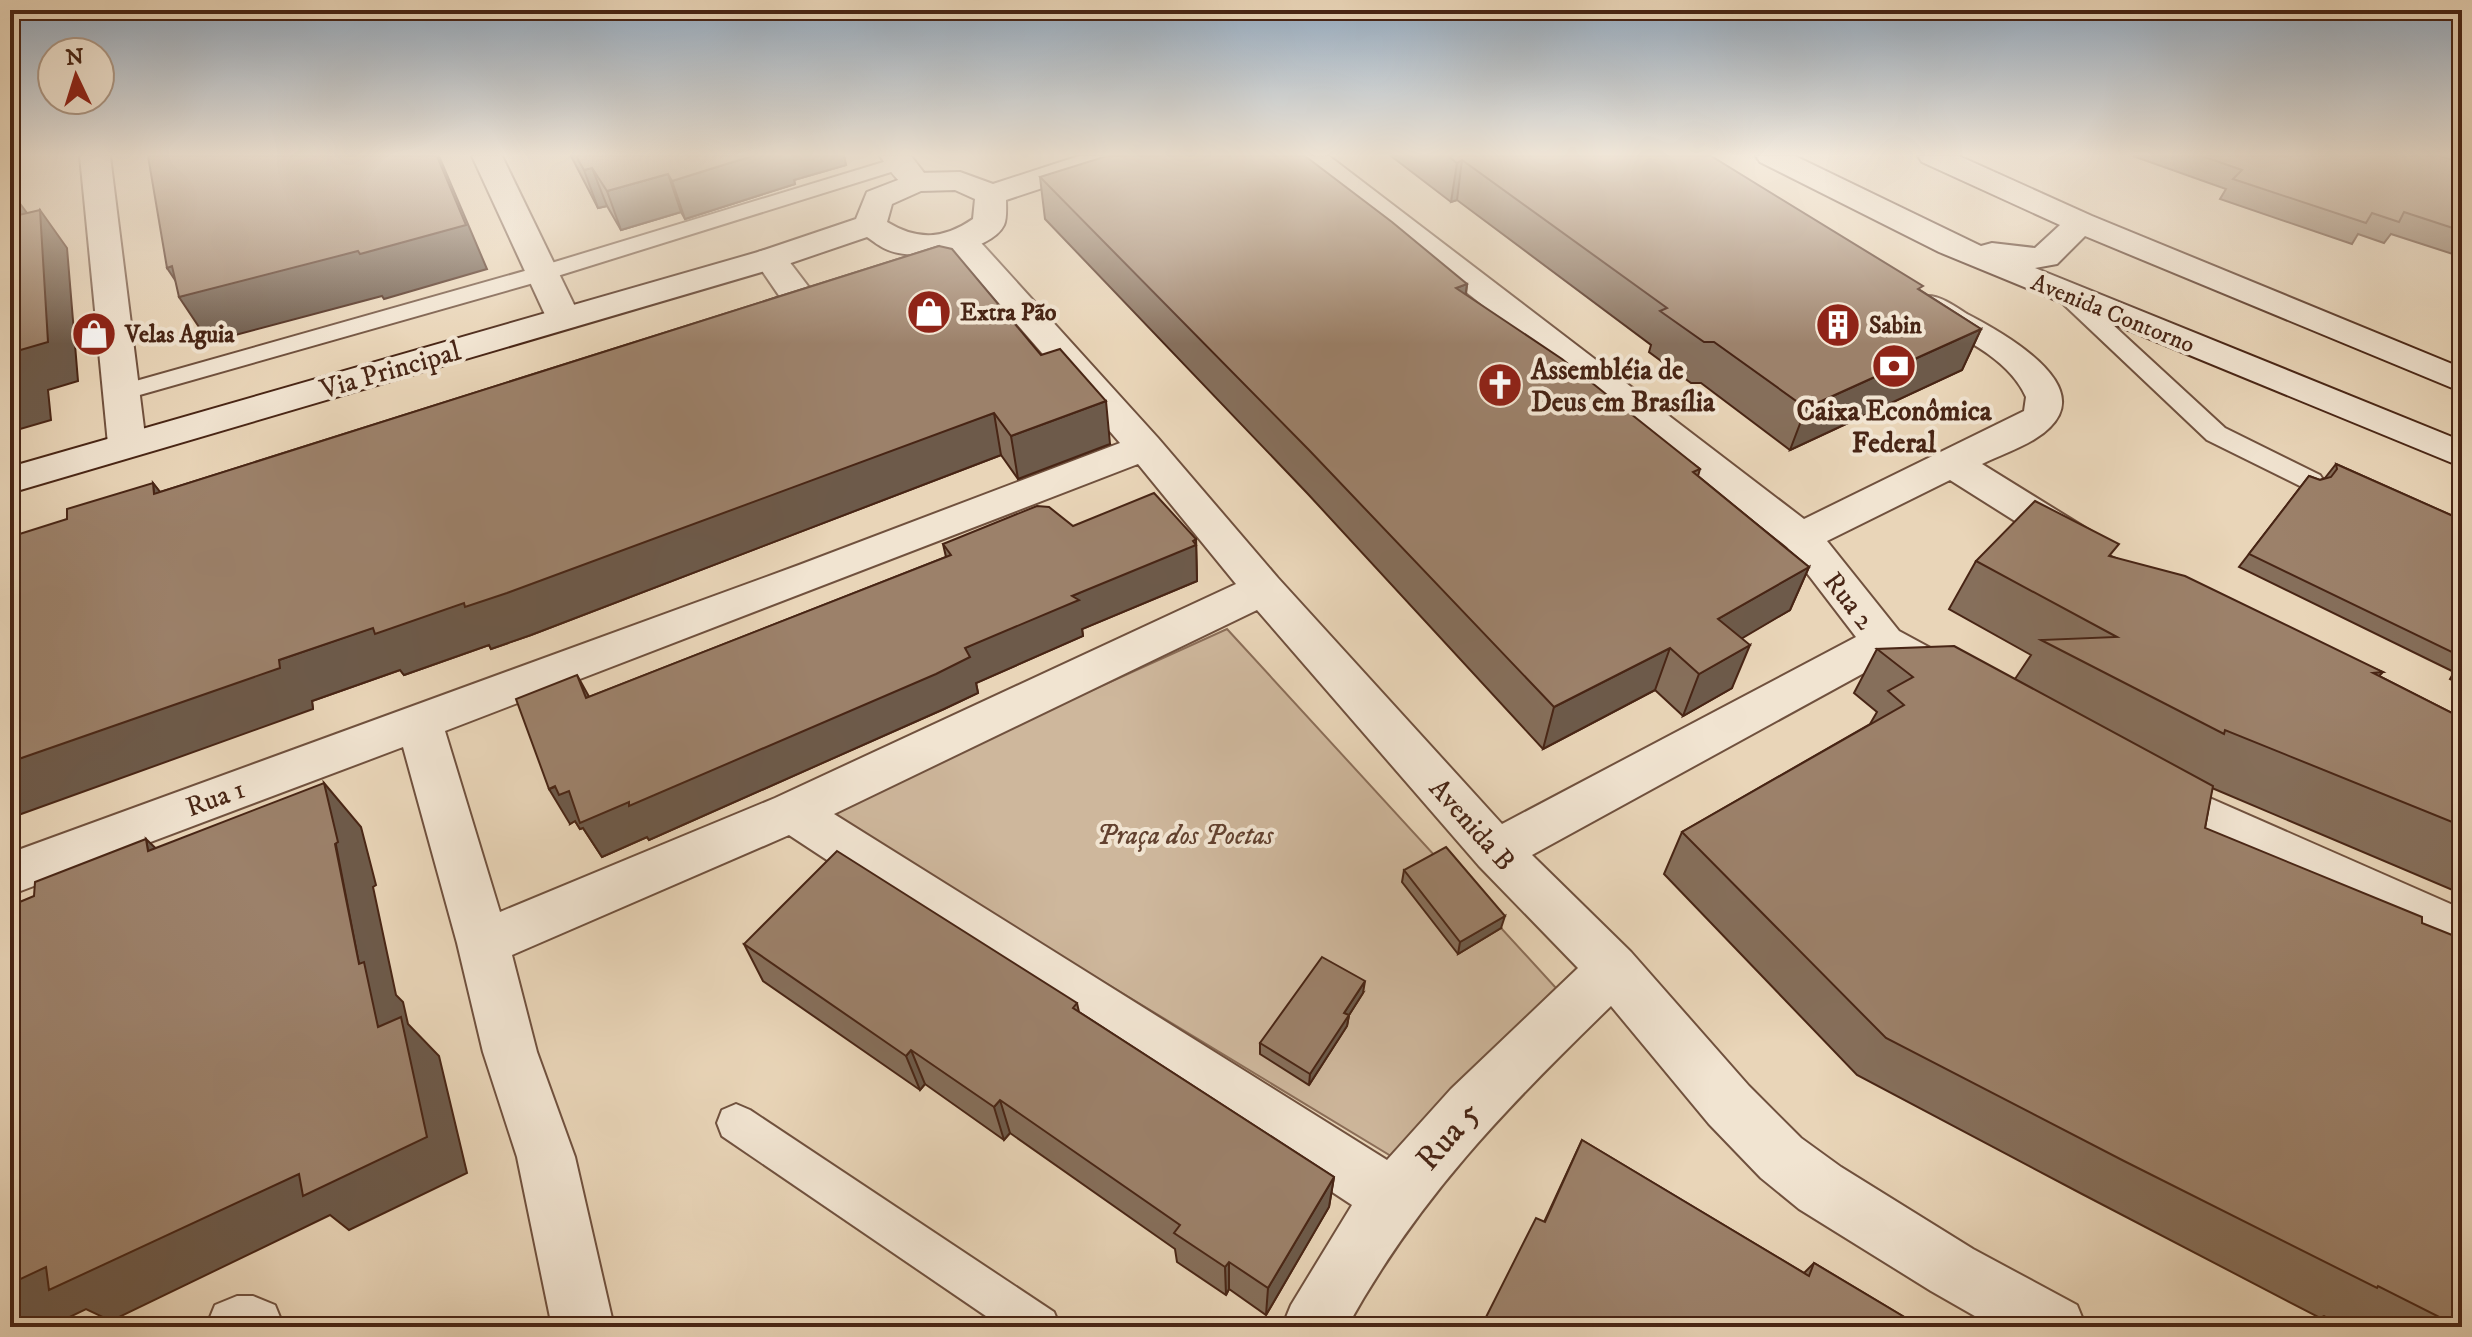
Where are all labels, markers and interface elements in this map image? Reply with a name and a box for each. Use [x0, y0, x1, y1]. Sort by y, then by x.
north arrow [36, 36, 116, 116]
text: N [65, 43, 85, 72]
street label: Avenida Contorno [2026, 267, 2199, 360]
shop icon: Extra Pão [905, 288, 953, 336]
place label: Extra Pão [960, 298, 1057, 328]
building icon: Sabin [1814, 301, 1862, 349]
shop icon: Velas Aguia [70, 310, 118, 358]
place label: Sabin [1869, 311, 1922, 341]
place label: Velas Aguia [124, 320, 235, 350]
street label: Via Principal [315, 334, 465, 407]
bank icon: Caixa Econômica Federal [1870, 342, 1918, 390]
place label: Assembléia de Deus em Brasília [1530, 353, 1716, 420]
church icon: Assembléia de Deus em Brasília [1476, 361, 1524, 409]
place label: Caixa Econômica Federal [1796, 394, 1993, 461]
street label: Rua 2 [1815, 565, 1882, 637]
street label: Avenida B [1421, 771, 1523, 879]
street label: Rua 1 [181, 772, 250, 825]
park label: Praça dos Poetas [1096, 818, 1274, 853]
street label: Rua 5 [1407, 1093, 1490, 1179]

